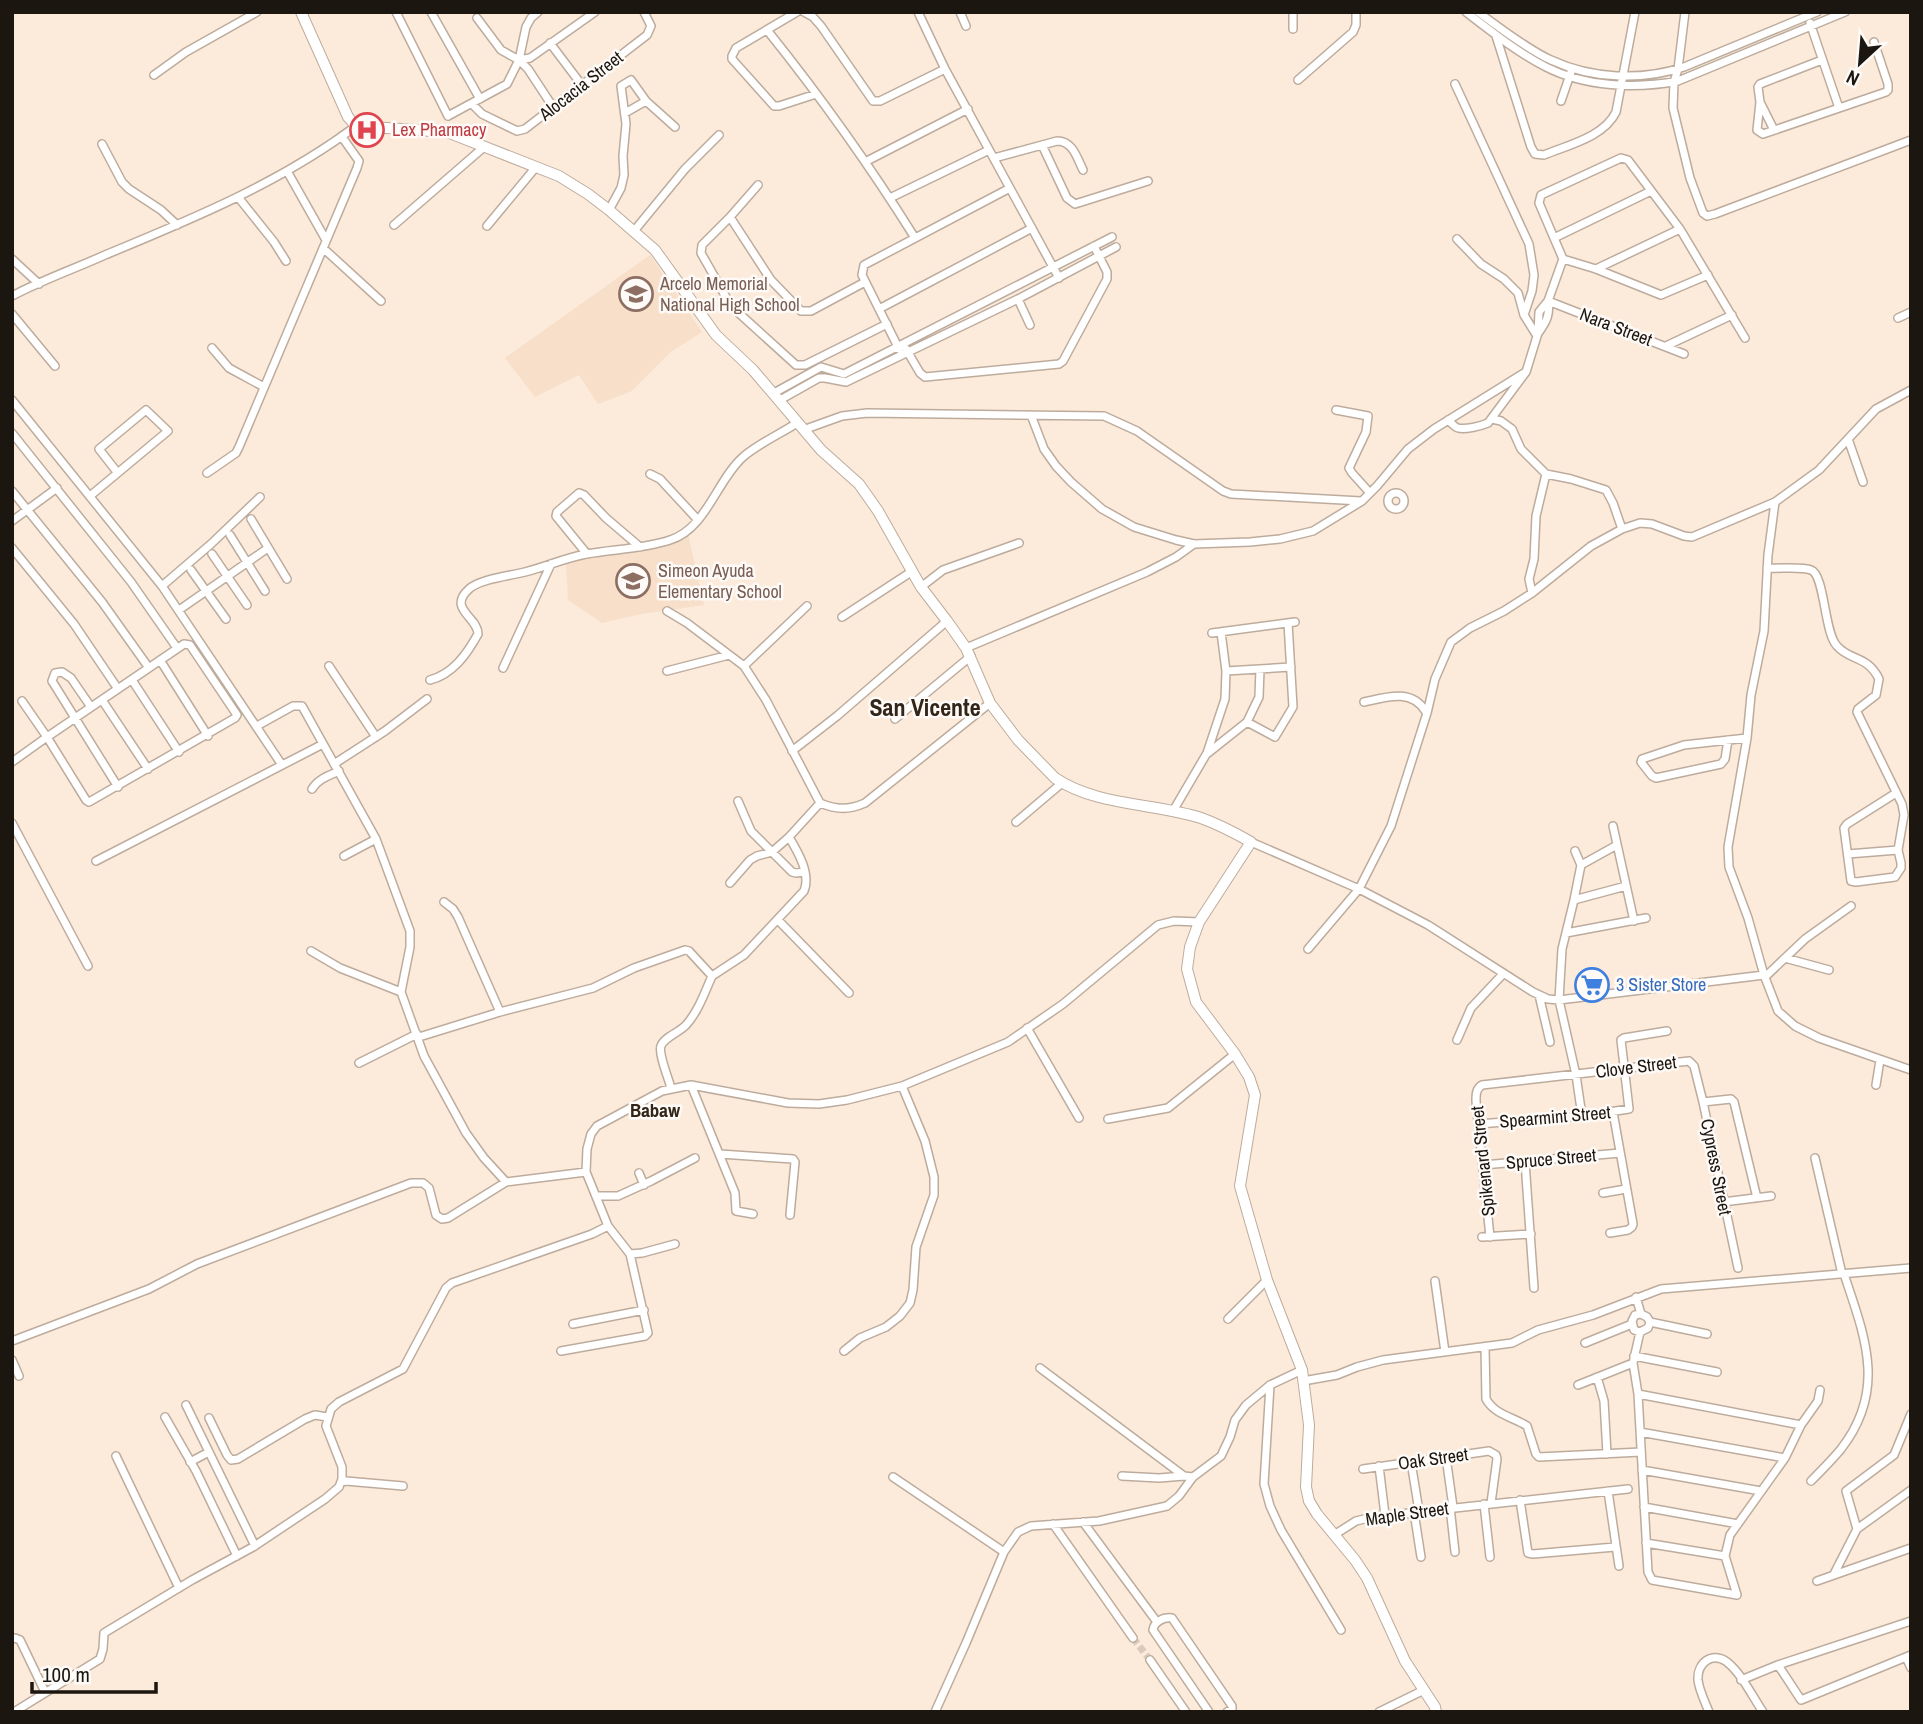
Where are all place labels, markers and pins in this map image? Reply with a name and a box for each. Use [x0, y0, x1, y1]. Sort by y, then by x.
hospital icon: Lex Pharmacy [348, 111, 386, 149]
place label: Lex Pharmacy [392, 117, 487, 142]
place label: Arcelo Memorial National High School [659, 271, 799, 317]
school or university icon: Arcelo Memorial National High School [617, 275, 655, 313]
place label: Simeon Ayuda Elementary School [658, 558, 782, 604]
school or university icon: Simeon Ayuda Elementary School [614, 562, 652, 600]
supermarket icon: 3 Sister Store [1573, 966, 1611, 1004]
place label: 3 Sister Store [1616, 972, 1706, 997]

